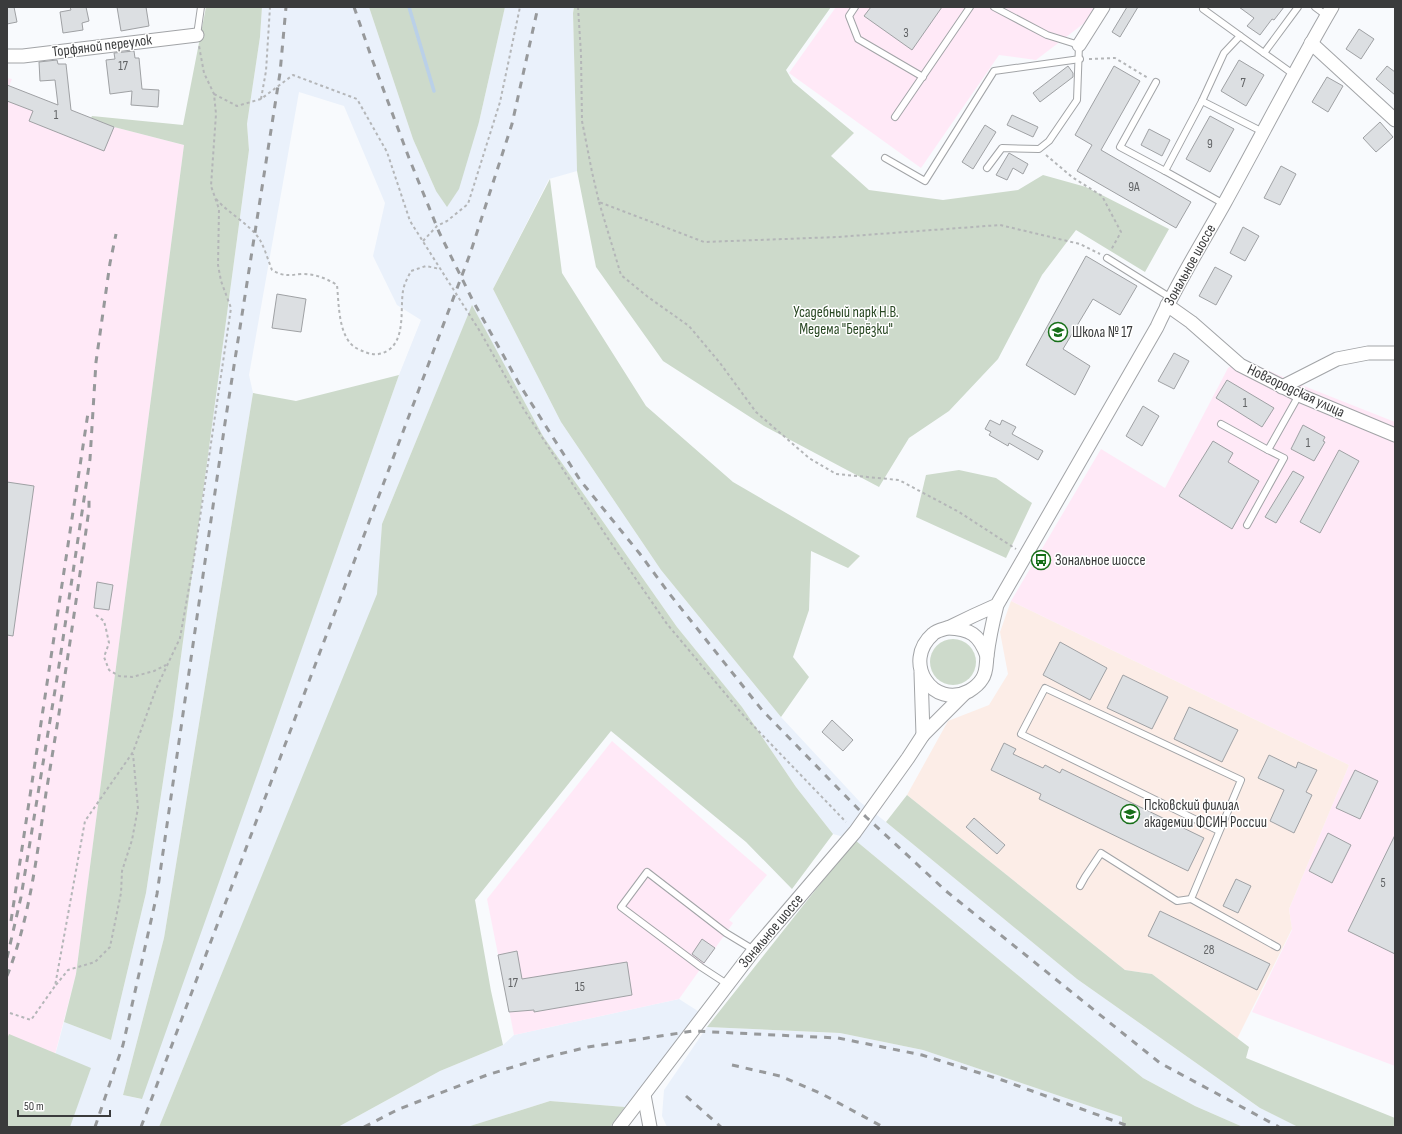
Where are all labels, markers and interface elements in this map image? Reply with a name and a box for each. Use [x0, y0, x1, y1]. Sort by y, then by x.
house number: 3 [903, 25, 909, 41]
street label: Торфяной переулок [51, 30, 153, 62]
house number: 17 [118, 58, 129, 74]
house number: 7 [1240, 75, 1246, 91]
house number: 1 [54, 107, 59, 123]
house number: 9 [1207, 136, 1213, 152]
house number: 9А [1128, 179, 1140, 195]
street label: Зональное шоссе [1160, 221, 1220, 309]
park label: Усадебный парк Н.В. Медема "Берёзки" [793, 303, 899, 339]
school or university icon: Школа № 17 [1047, 321, 1069, 343]
place label: Школа № 17 [1072, 323, 1133, 342]
street label: Новгородская улица [1244, 360, 1348, 422]
house number: 1 [1243, 395, 1248, 411]
house number: 1 [1306, 435, 1311, 451]
bus stop icon: Зональное шоссе [1030, 549, 1052, 571]
place label: Зональное шоссе [1055, 551, 1145, 570]
place label: Псковский филиал академии ФСИН России [1144, 796, 1267, 832]
school or university icon: Псковский филиал академии ФСИН России [1119, 803, 1141, 825]
house number: 5 [1380, 875, 1386, 891]
street label: Зональное шоссе [735, 890, 807, 972]
house number: 28 [1203, 942, 1215, 958]
house number: 17 [508, 975, 519, 991]
house number: 15 [575, 979, 585, 995]
scale bar [18, 1092, 110, 1118]
text: 50 m [24, 1099, 44, 1114]

